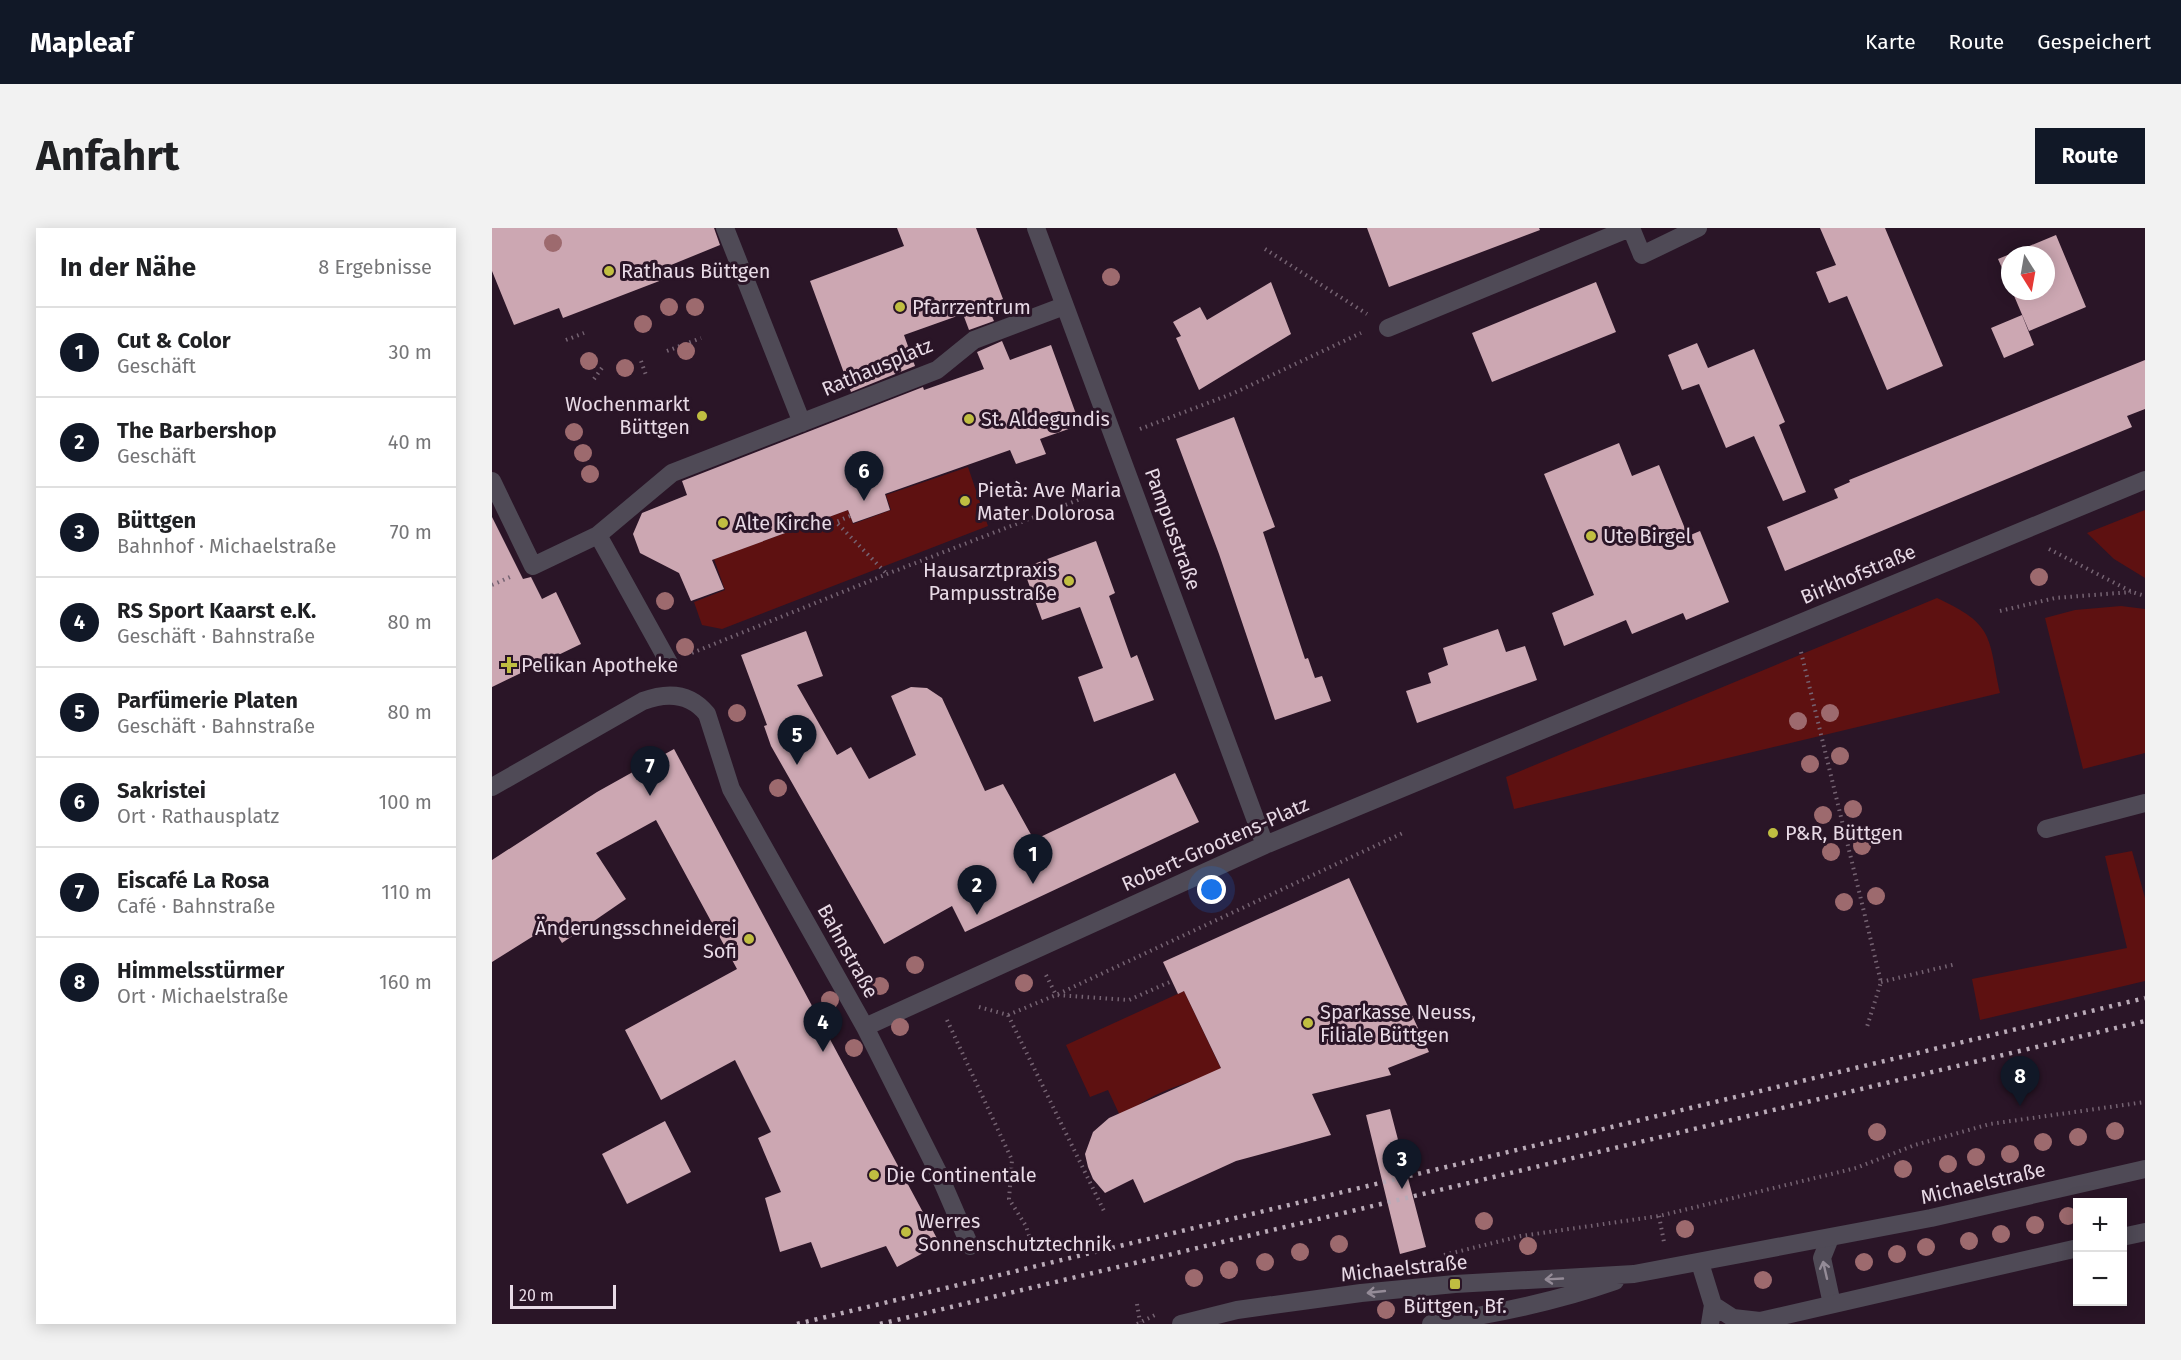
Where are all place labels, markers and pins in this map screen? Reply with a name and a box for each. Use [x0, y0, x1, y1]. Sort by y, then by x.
place label: Rathaus Büttgen [621, 259, 771, 283]
marker: Rathaus Büttgen [602, 264, 616, 278]
place label: Pfarrzentrum [912, 295, 1031, 319]
marker: Pfarrzentrum [893, 300, 907, 314]
place label: Wochenmarkt Büttgen [565, 392, 691, 439]
place label: St. Aldegundis [981, 407, 1110, 431]
marker: Wochenmarkt Büttgen [695, 409, 709, 423]
marker: St. Aldegundis [962, 412, 976, 426]
pin: 6 [844, 452, 884, 501]
place label: Pietà: Ave Maria Mater Dolorosa [977, 478, 1121, 525]
marker: Pietà: Ave Maria Mater Dolorosa [958, 494, 972, 508]
place label: Alte Kirche [735, 511, 832, 535]
marker: Alte Kirche [716, 516, 730, 530]
place label: Ute Birgel [1603, 524, 1692, 548]
marker: Ute Birgel [1584, 529, 1598, 543]
place label: Hausarztpraxis Pampusstraße [923, 558, 1057, 605]
marker: Hausarztpraxis Pampusstraße [1062, 574, 1076, 588]
place label: Pelikan Apotheke [521, 653, 678, 677]
marker: Pelikan Apotheke [502, 658, 516, 672]
pin: 5 [778, 716, 816, 765]
pin: 7 [630, 746, 670, 796]
place label: P&R, Büttgen [1785, 821, 1903, 845]
marker: P&R, Büttgen [1766, 826, 1780, 840]
pin: 1 [1014, 834, 1052, 884]
pin: 2 [958, 866, 996, 915]
place label: Änderungsschneiderei Sofi [535, 916, 737, 963]
marker: Änderungsschneiderei Sofi [742, 932, 756, 946]
place label: Sparkasse Neuss, Filiale Büttgen [1320, 1000, 1476, 1047]
pin: 4 [804, 1002, 842, 1052]
marker: Sparkasse Neuss, Filiale Büttgen [1301, 1016, 1315, 1030]
pin: 8 [2000, 1056, 2039, 1106]
pin: 3 [1382, 1140, 1422, 1189]
place label: Die Continentale [886, 1163, 1037, 1187]
marker: Die Continentale [867, 1168, 881, 1182]
place label: Werres Sonnenschutztechnik [918, 1209, 1112, 1256]
marker: Werres Sonnenschutztechnik [899, 1225, 913, 1239]
marker: Büttgen, Bf. [1448, 1277, 1462, 1291]
place label: Büttgen, Bf. [1403, 1294, 1507, 1318]

